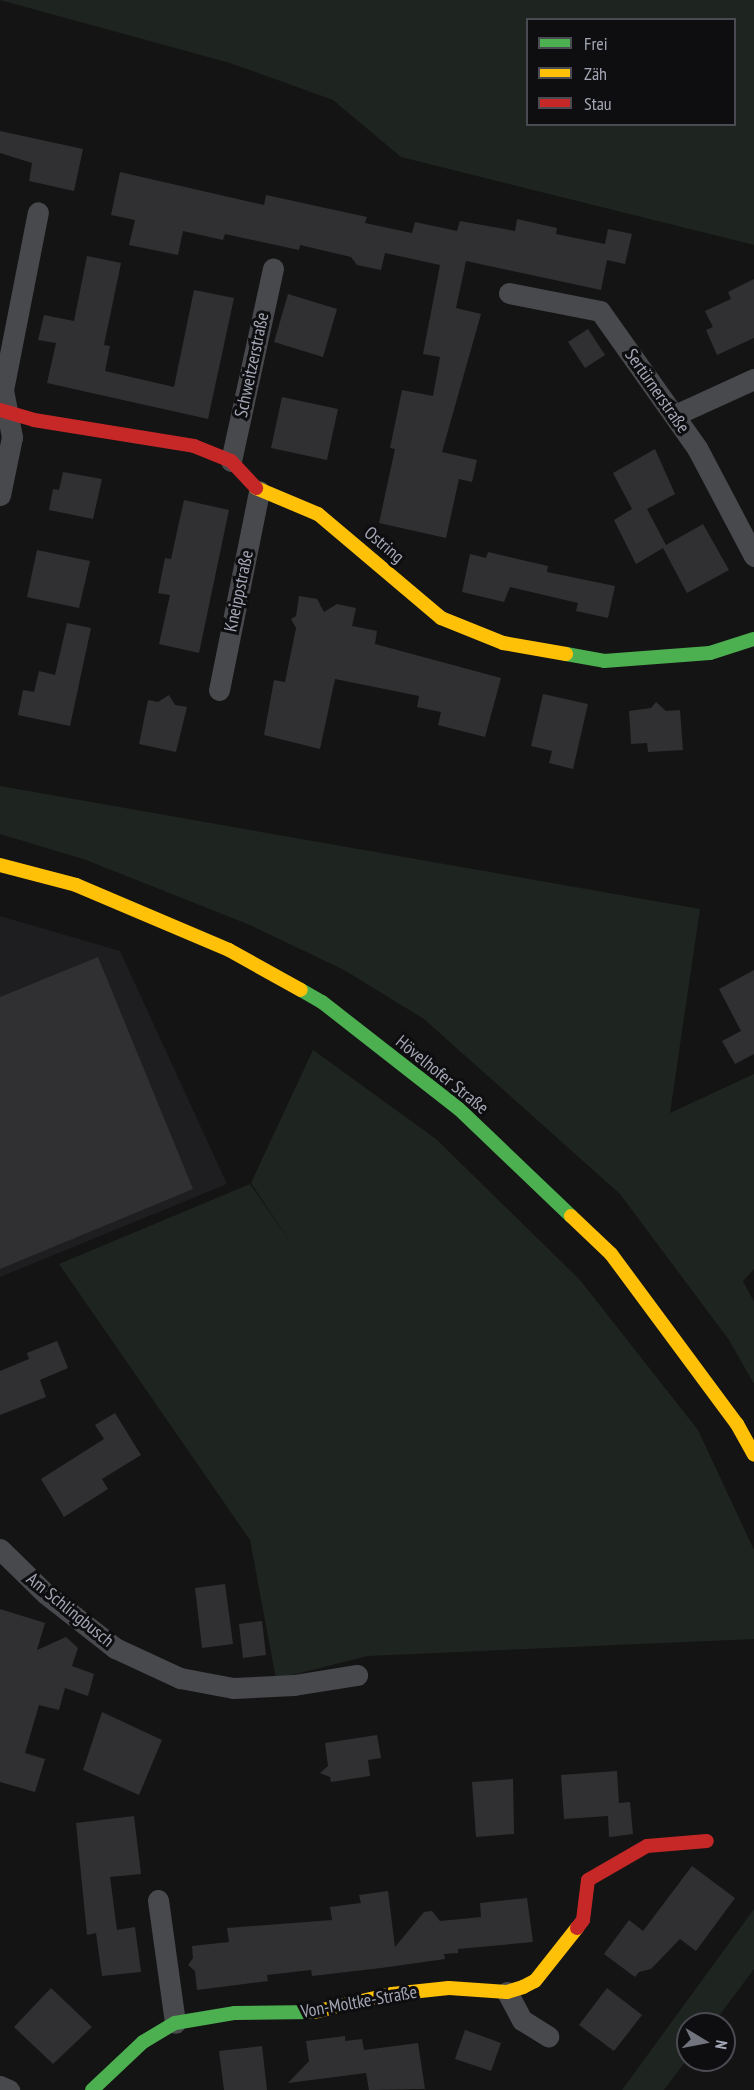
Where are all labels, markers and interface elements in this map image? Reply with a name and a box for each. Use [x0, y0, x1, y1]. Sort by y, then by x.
legend [526, 18, 736, 126]
text: Frei [584, 32, 608, 55]
text: Zäh [584, 62, 607, 85]
text: Stau [584, 92, 612, 115]
street label: Schweitzerstraße [230, 311, 274, 419]
street label: Sertürnerstraße [620, 345, 694, 437]
street label: Ostring [360, 522, 408, 568]
street label: Kneippstraße [220, 548, 258, 634]
street label: Hövelhofer Straße [391, 1031, 493, 1119]
street label: Am Schlingbusch [22, 1568, 118, 1652]
street label: Von-Moltke-Straße [299, 1981, 419, 2023]
north arrow [676, 2012, 736, 2072]
text: N [711, 2039, 732, 2051]

